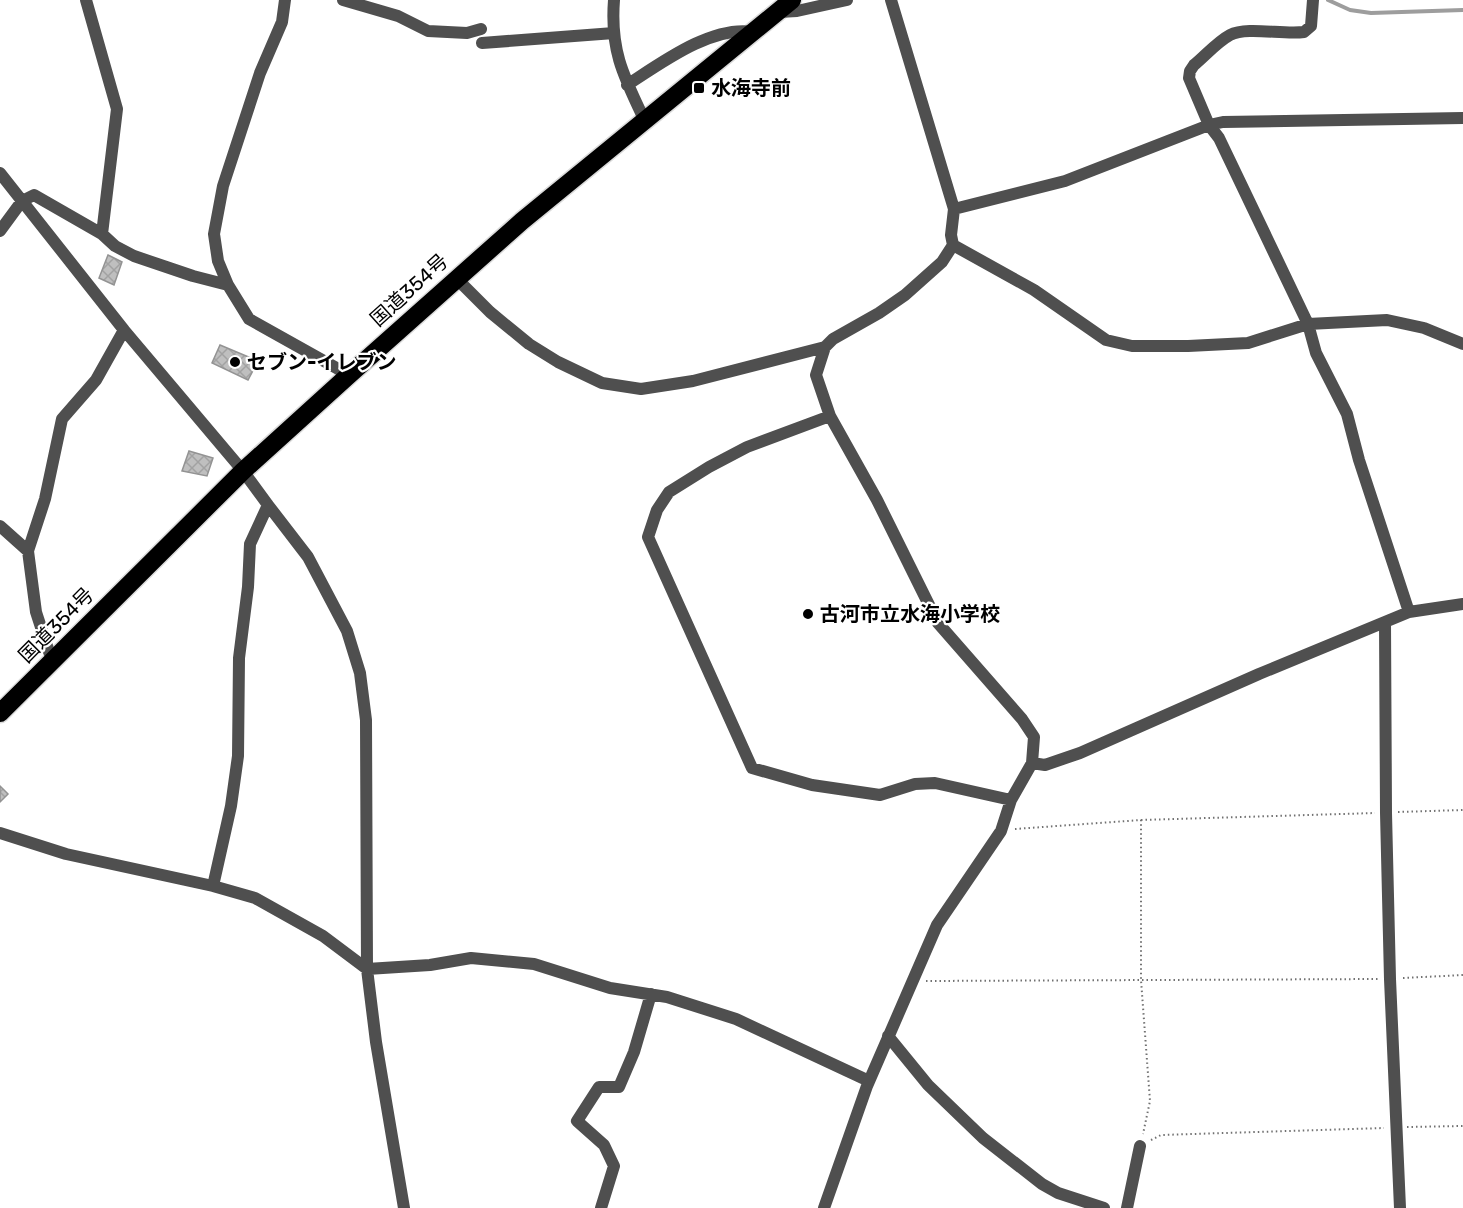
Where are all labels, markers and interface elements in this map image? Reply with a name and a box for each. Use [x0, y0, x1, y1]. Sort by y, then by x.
place label: 水海寺前 [711, 76, 791, 100]
marker: 水海寺前 [692, 81, 706, 95]
street label: 国道354号 [365, 249, 453, 331]
place label: セブン-イレブン [247, 350, 397, 374]
marker: セブン-イレブン [228, 355, 242, 369]
street label: 国道354号 [13, 582, 99, 668]
place label: 古河市立水海小学校 [820, 602, 1000, 626]
marker: 古河市立水海小学校 [801, 607, 815, 621]

